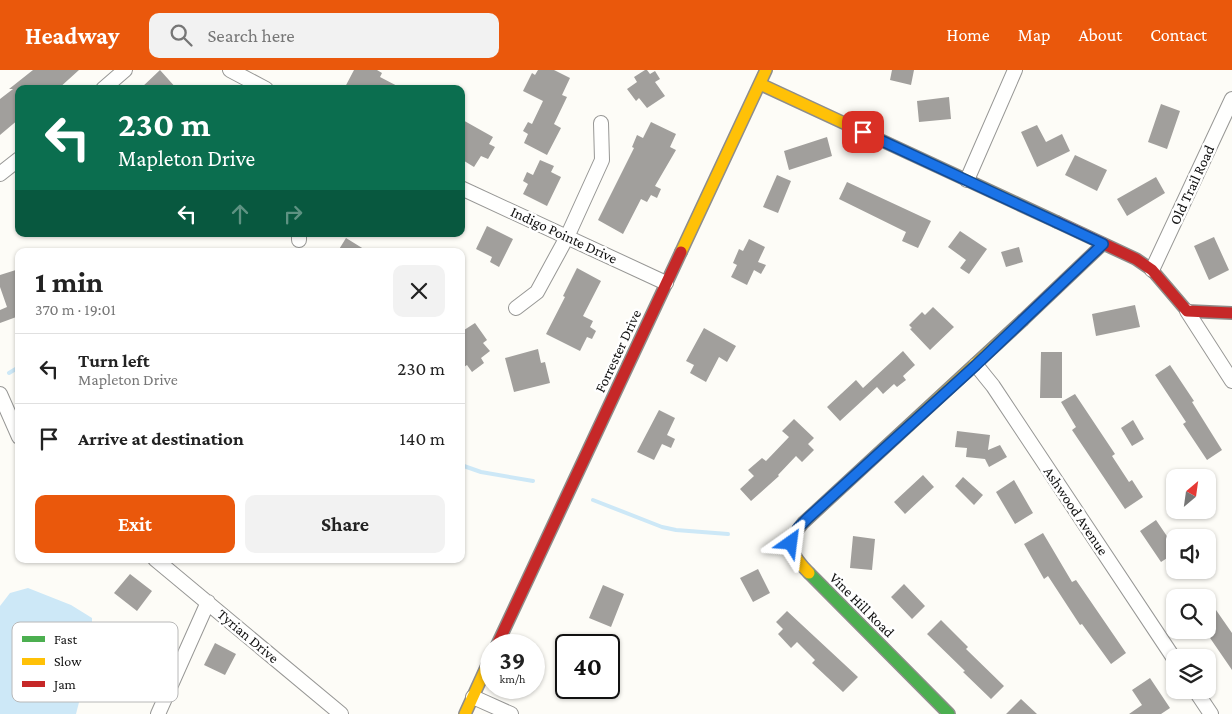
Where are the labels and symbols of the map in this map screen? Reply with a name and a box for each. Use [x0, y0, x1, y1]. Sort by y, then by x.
pin [842, 111, 884, 153]
street label: Old Trail Road [1167, 143, 1217, 227]
street label: Indigo Pointe Drive [508, 203, 620, 268]
street label: Forrester Drive [592, 307, 644, 395]
street label: Ashwood Avenue [1041, 464, 1112, 559]
north arrow [1166, 469, 1216, 519]
position arrow [764, 516, 816, 568]
street label: Vine Hill Road [826, 569, 898, 641]
street label: Tyrian Drive [214, 606, 282, 667]
legend [12, 622, 178, 702]
text: Fast [54, 631, 78, 647]
speed limit sign: 40 [555, 634, 620, 699]
text: Slow [54, 653, 82, 669]
text: Jam [52, 676, 76, 692]

